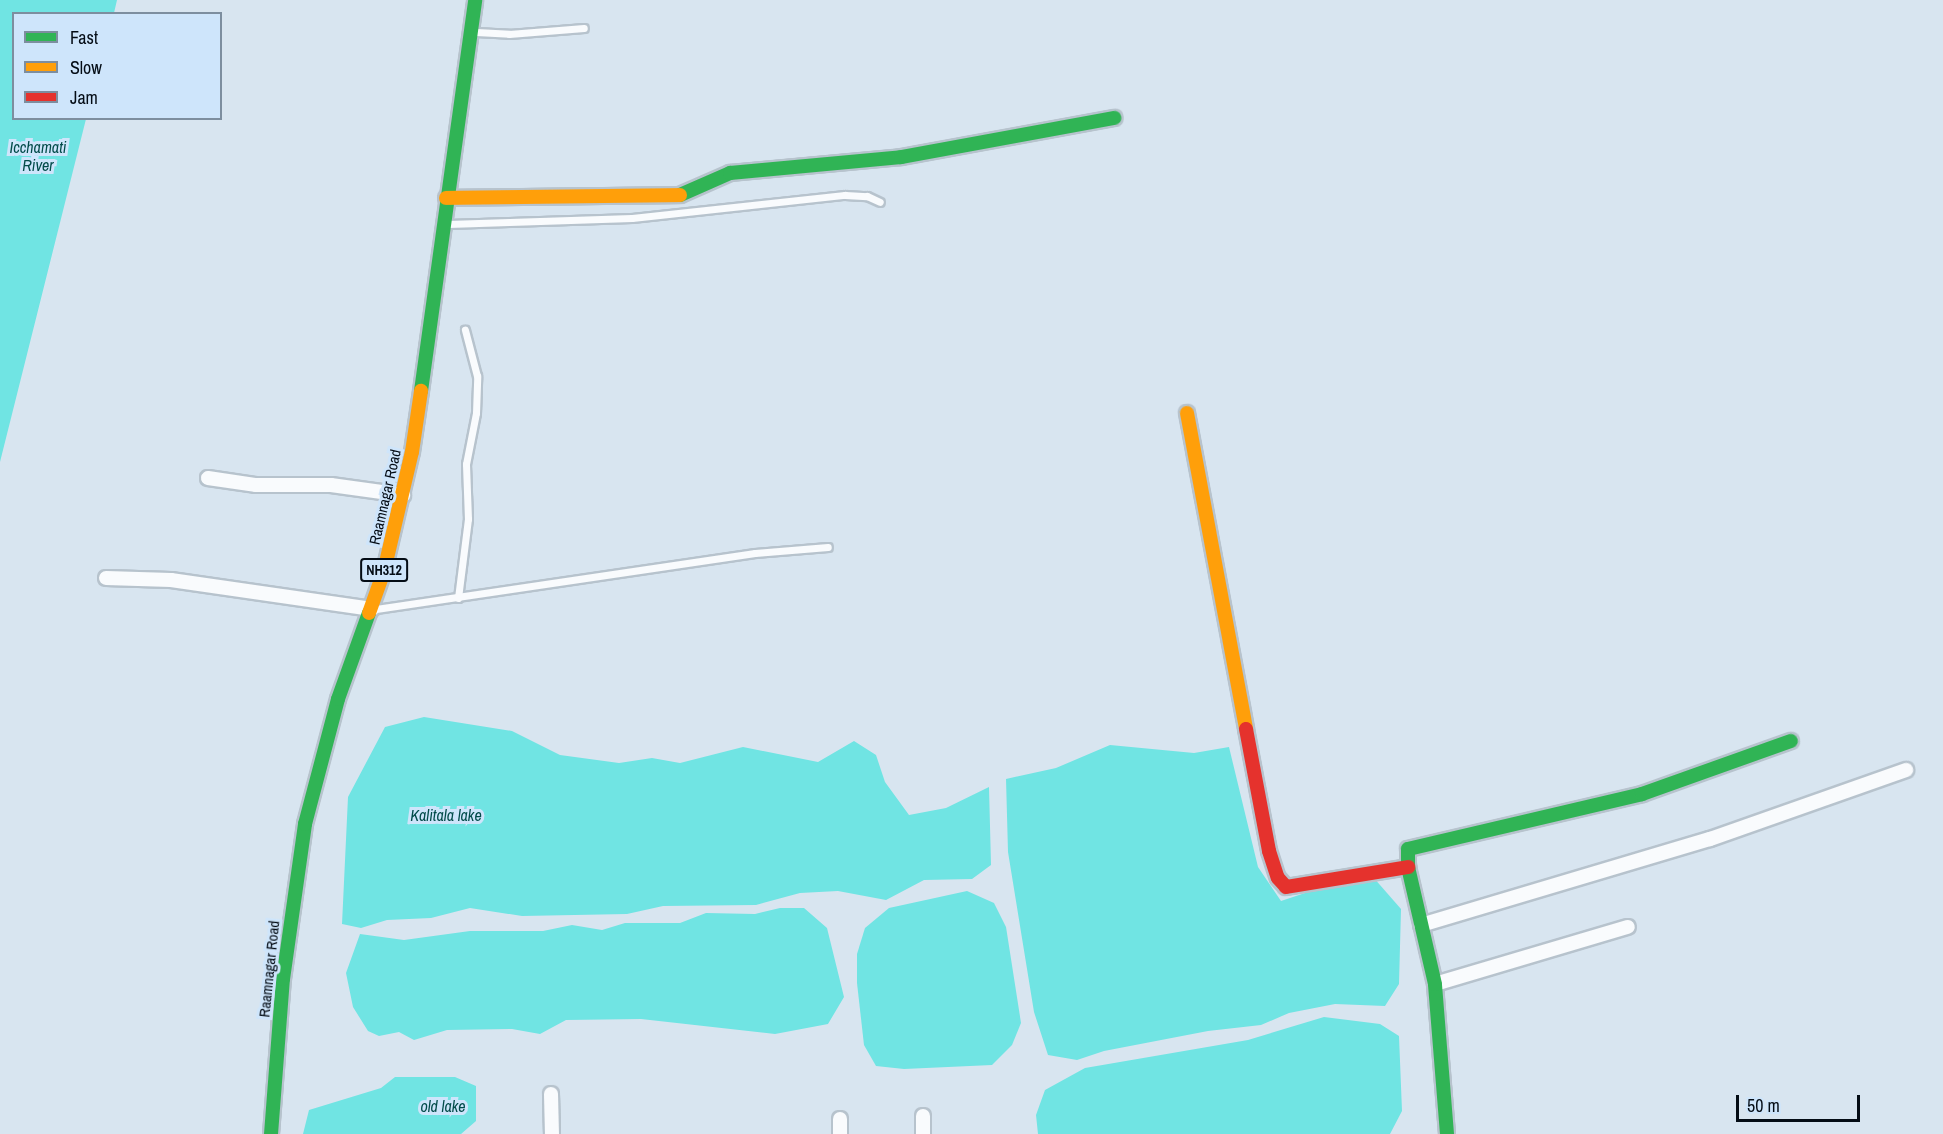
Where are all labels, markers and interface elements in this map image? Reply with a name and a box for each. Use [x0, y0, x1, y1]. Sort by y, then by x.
legend [12, 12, 222, 120]
text: Fast [70, 25, 98, 50]
text: Slow [70, 55, 102, 80]
text: Jam [70, 85, 98, 110]
water label: Icchamati River [10, 137, 66, 175]
street label: Raamnagar Road [365, 448, 405, 546]
road number: NH312 [360, 559, 408, 581]
water label: Kalitala lake [410, 805, 482, 825]
street label: Raamnagar Road [255, 920, 283, 1018]
scale bar [1739, 1083, 1864, 1121]
text: 50 m [1747, 1093, 1780, 1118]
water label: old lake [420, 1096, 466, 1116]

